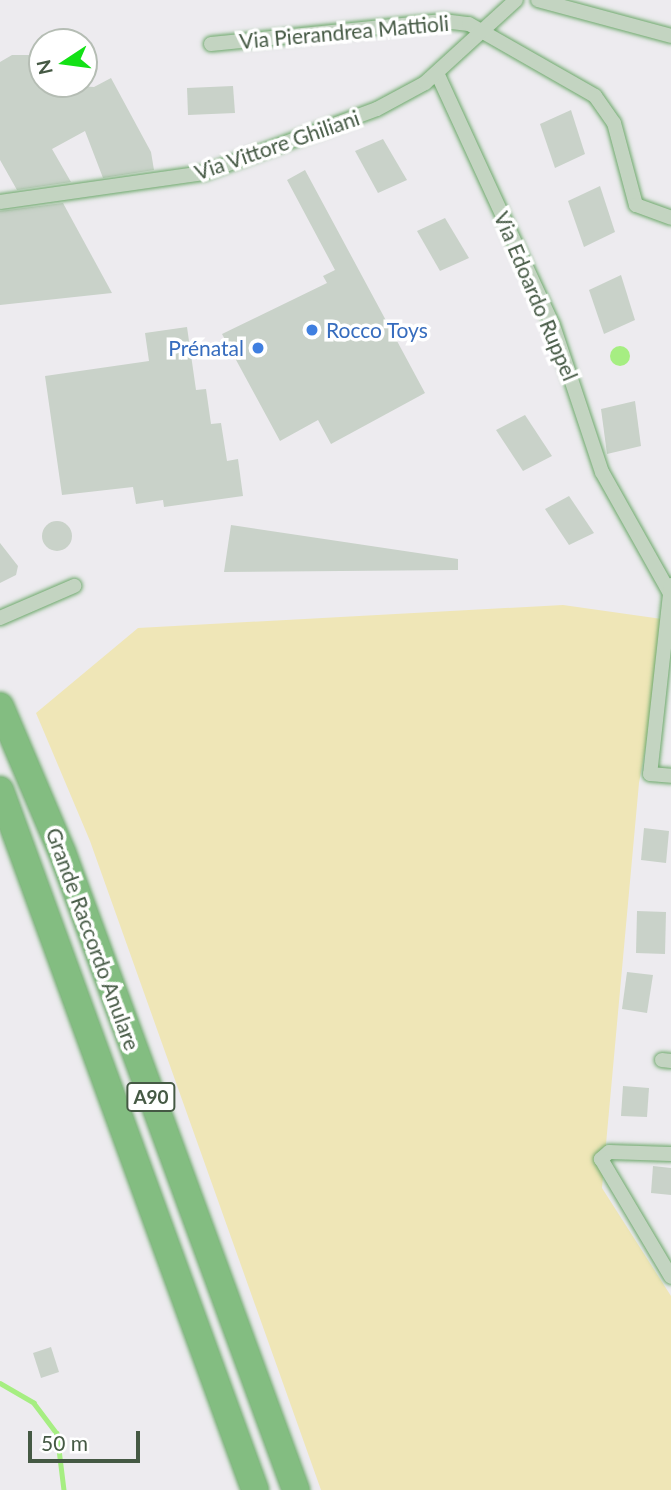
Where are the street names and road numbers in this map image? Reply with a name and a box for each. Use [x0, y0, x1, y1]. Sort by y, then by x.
street label: Via Pierandrea Mattioli [238, 10, 450, 54]
street label: Via Vittore Ghiliani [191, 105, 363, 185]
street label: Via Edoardo Ruppel [489, 208, 583, 384]
street label: Grande Raccordo Anulare [41, 824, 145, 1054]
road number: A90 [125, 1082, 177, 1112]

